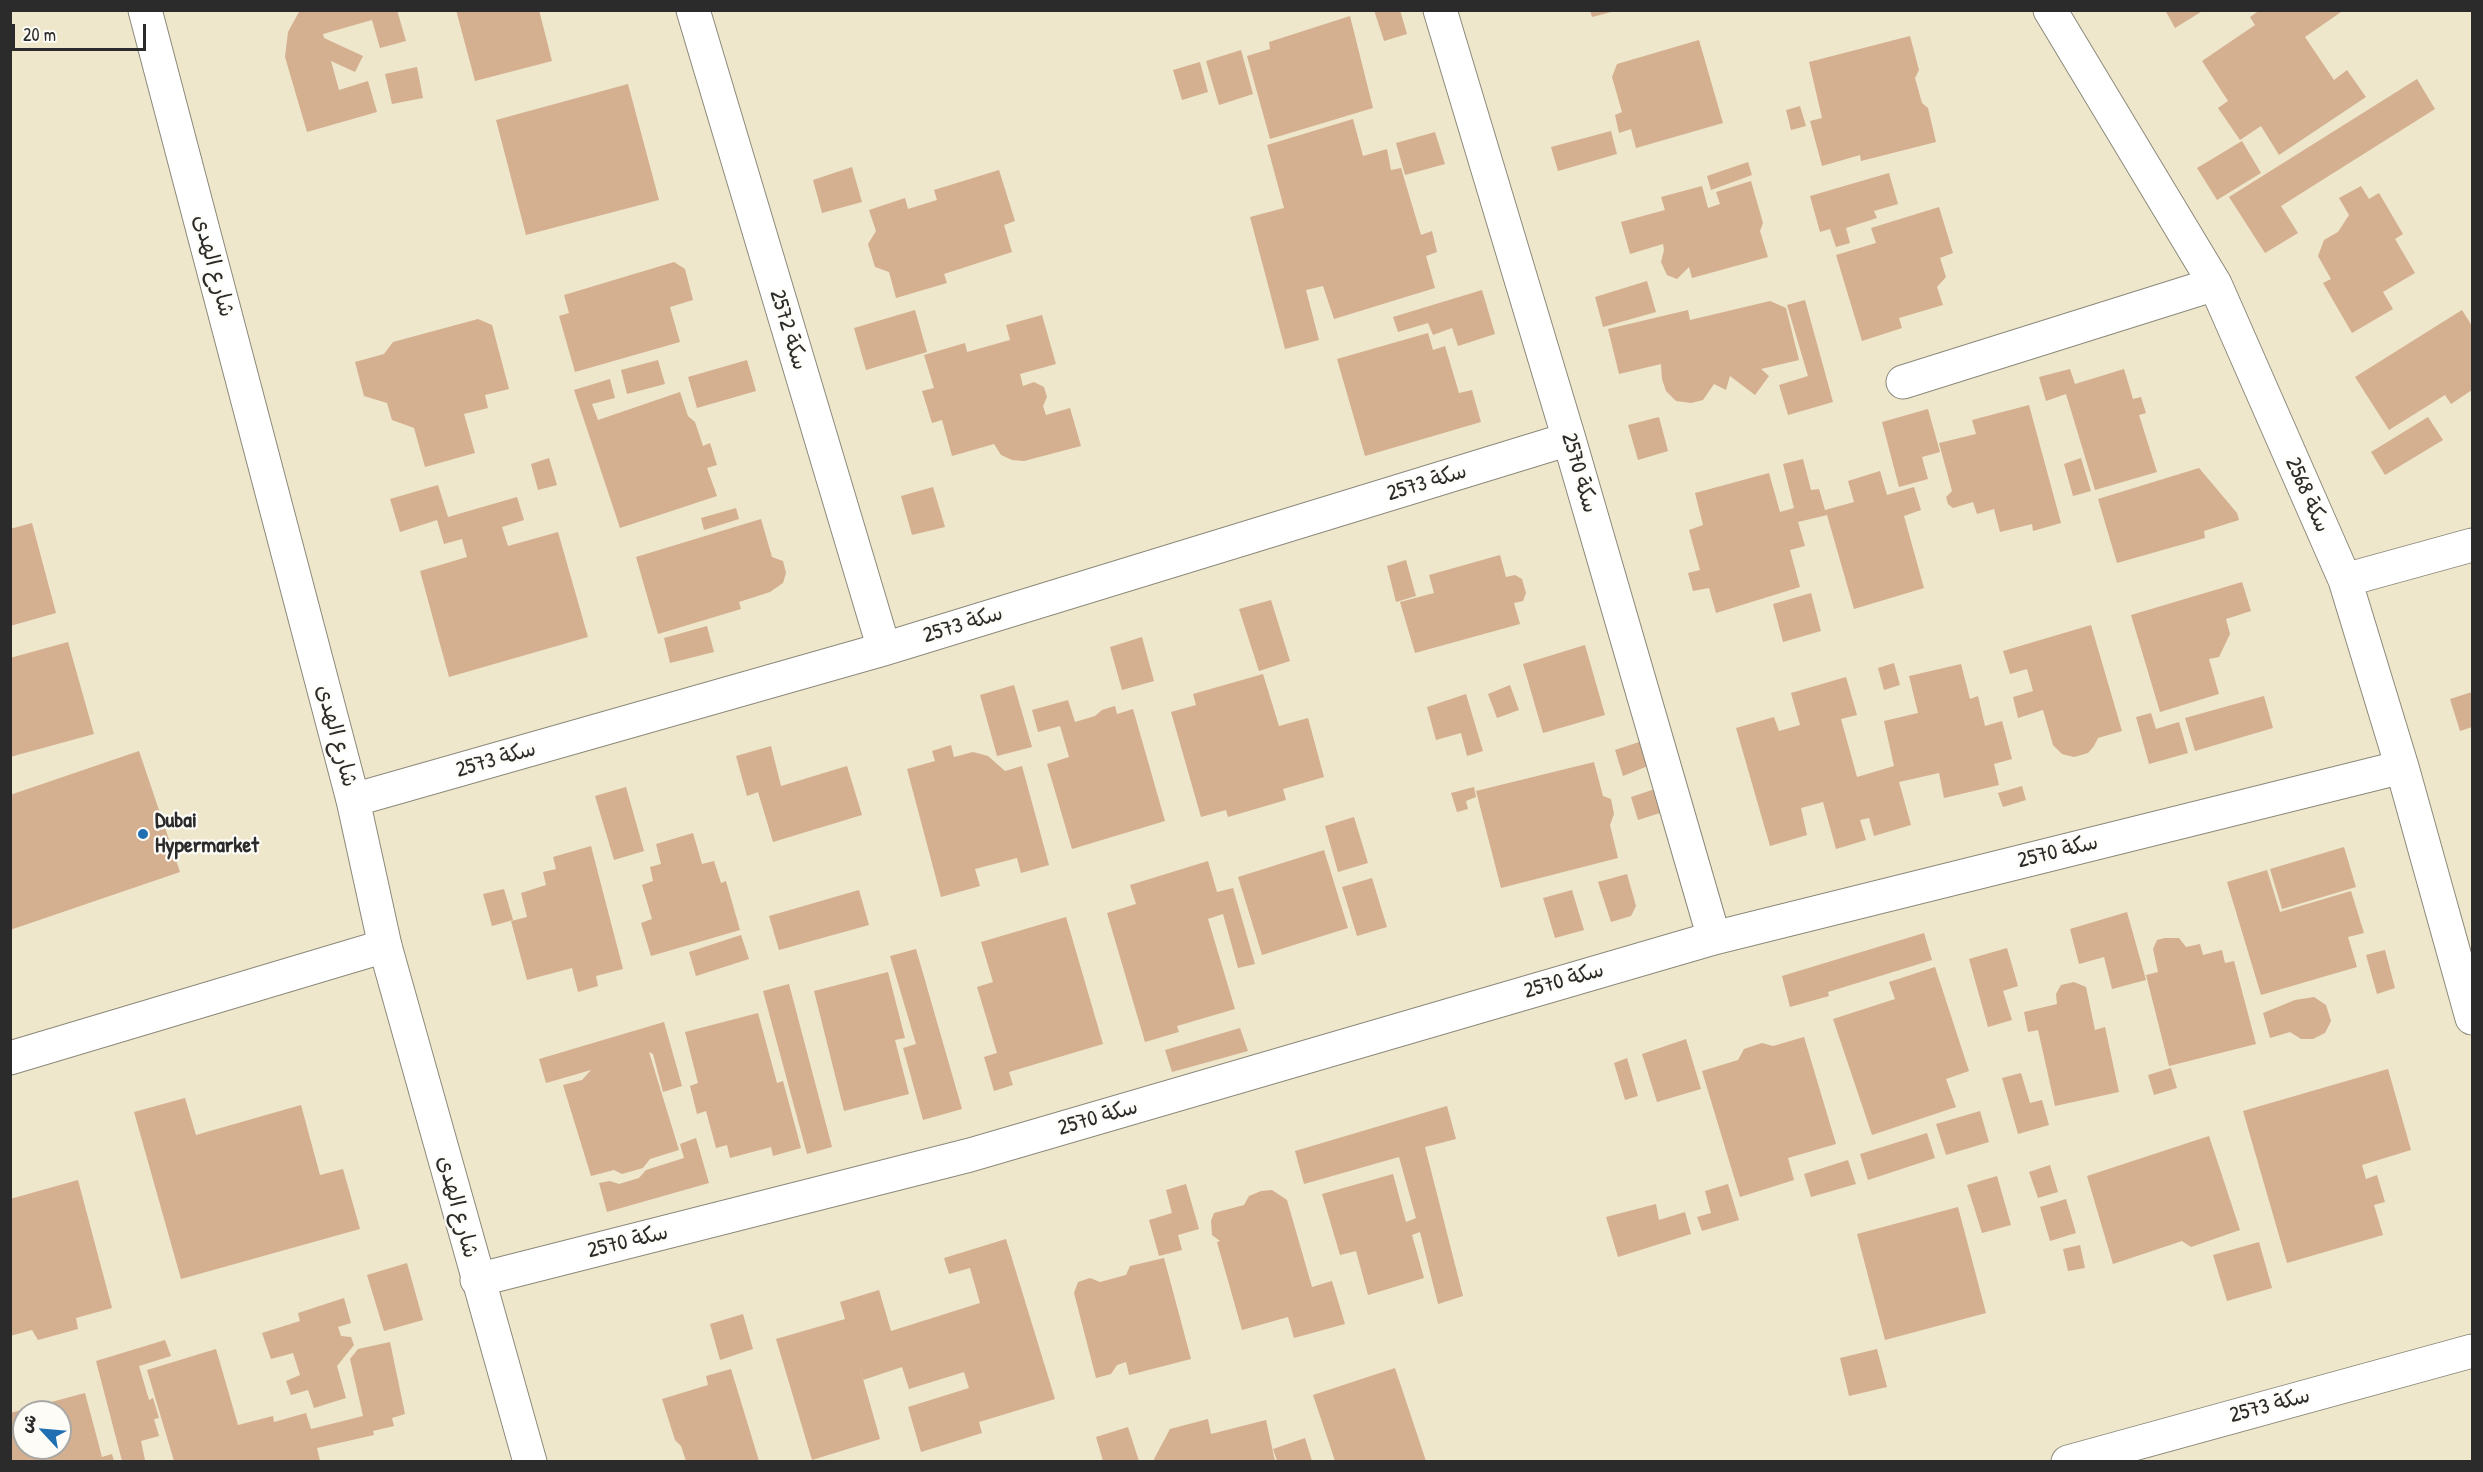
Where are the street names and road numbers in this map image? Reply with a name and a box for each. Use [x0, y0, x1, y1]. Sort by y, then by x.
street label: شارع الهدى [187, 212, 239, 320]
street label: سكة 2572 [763, 287, 813, 373]
street label: سكة 2570 [1555, 430, 1603, 516]
street label: سكة 2568 [2279, 453, 2335, 537]
street label: سكة 2573 [1384, 458, 1470, 508]
street label: سكة 2573 [920, 600, 1006, 650]
street label: شارع الهدى [310, 682, 362, 790]
street label: سكة 2573 [453, 736, 539, 784]
street label: سكة 2570 [2015, 829, 2101, 875]
street label: سكة 2570 [1521, 957, 1607, 1005]
street label: سكة 2570 [1055, 1094, 1141, 1142]
street label: شارع الهدى [431, 1153, 483, 1261]
street label: سكة 2570 [585, 1219, 671, 1265]
street label: سكة 2573 [2227, 1383, 2313, 1429]

